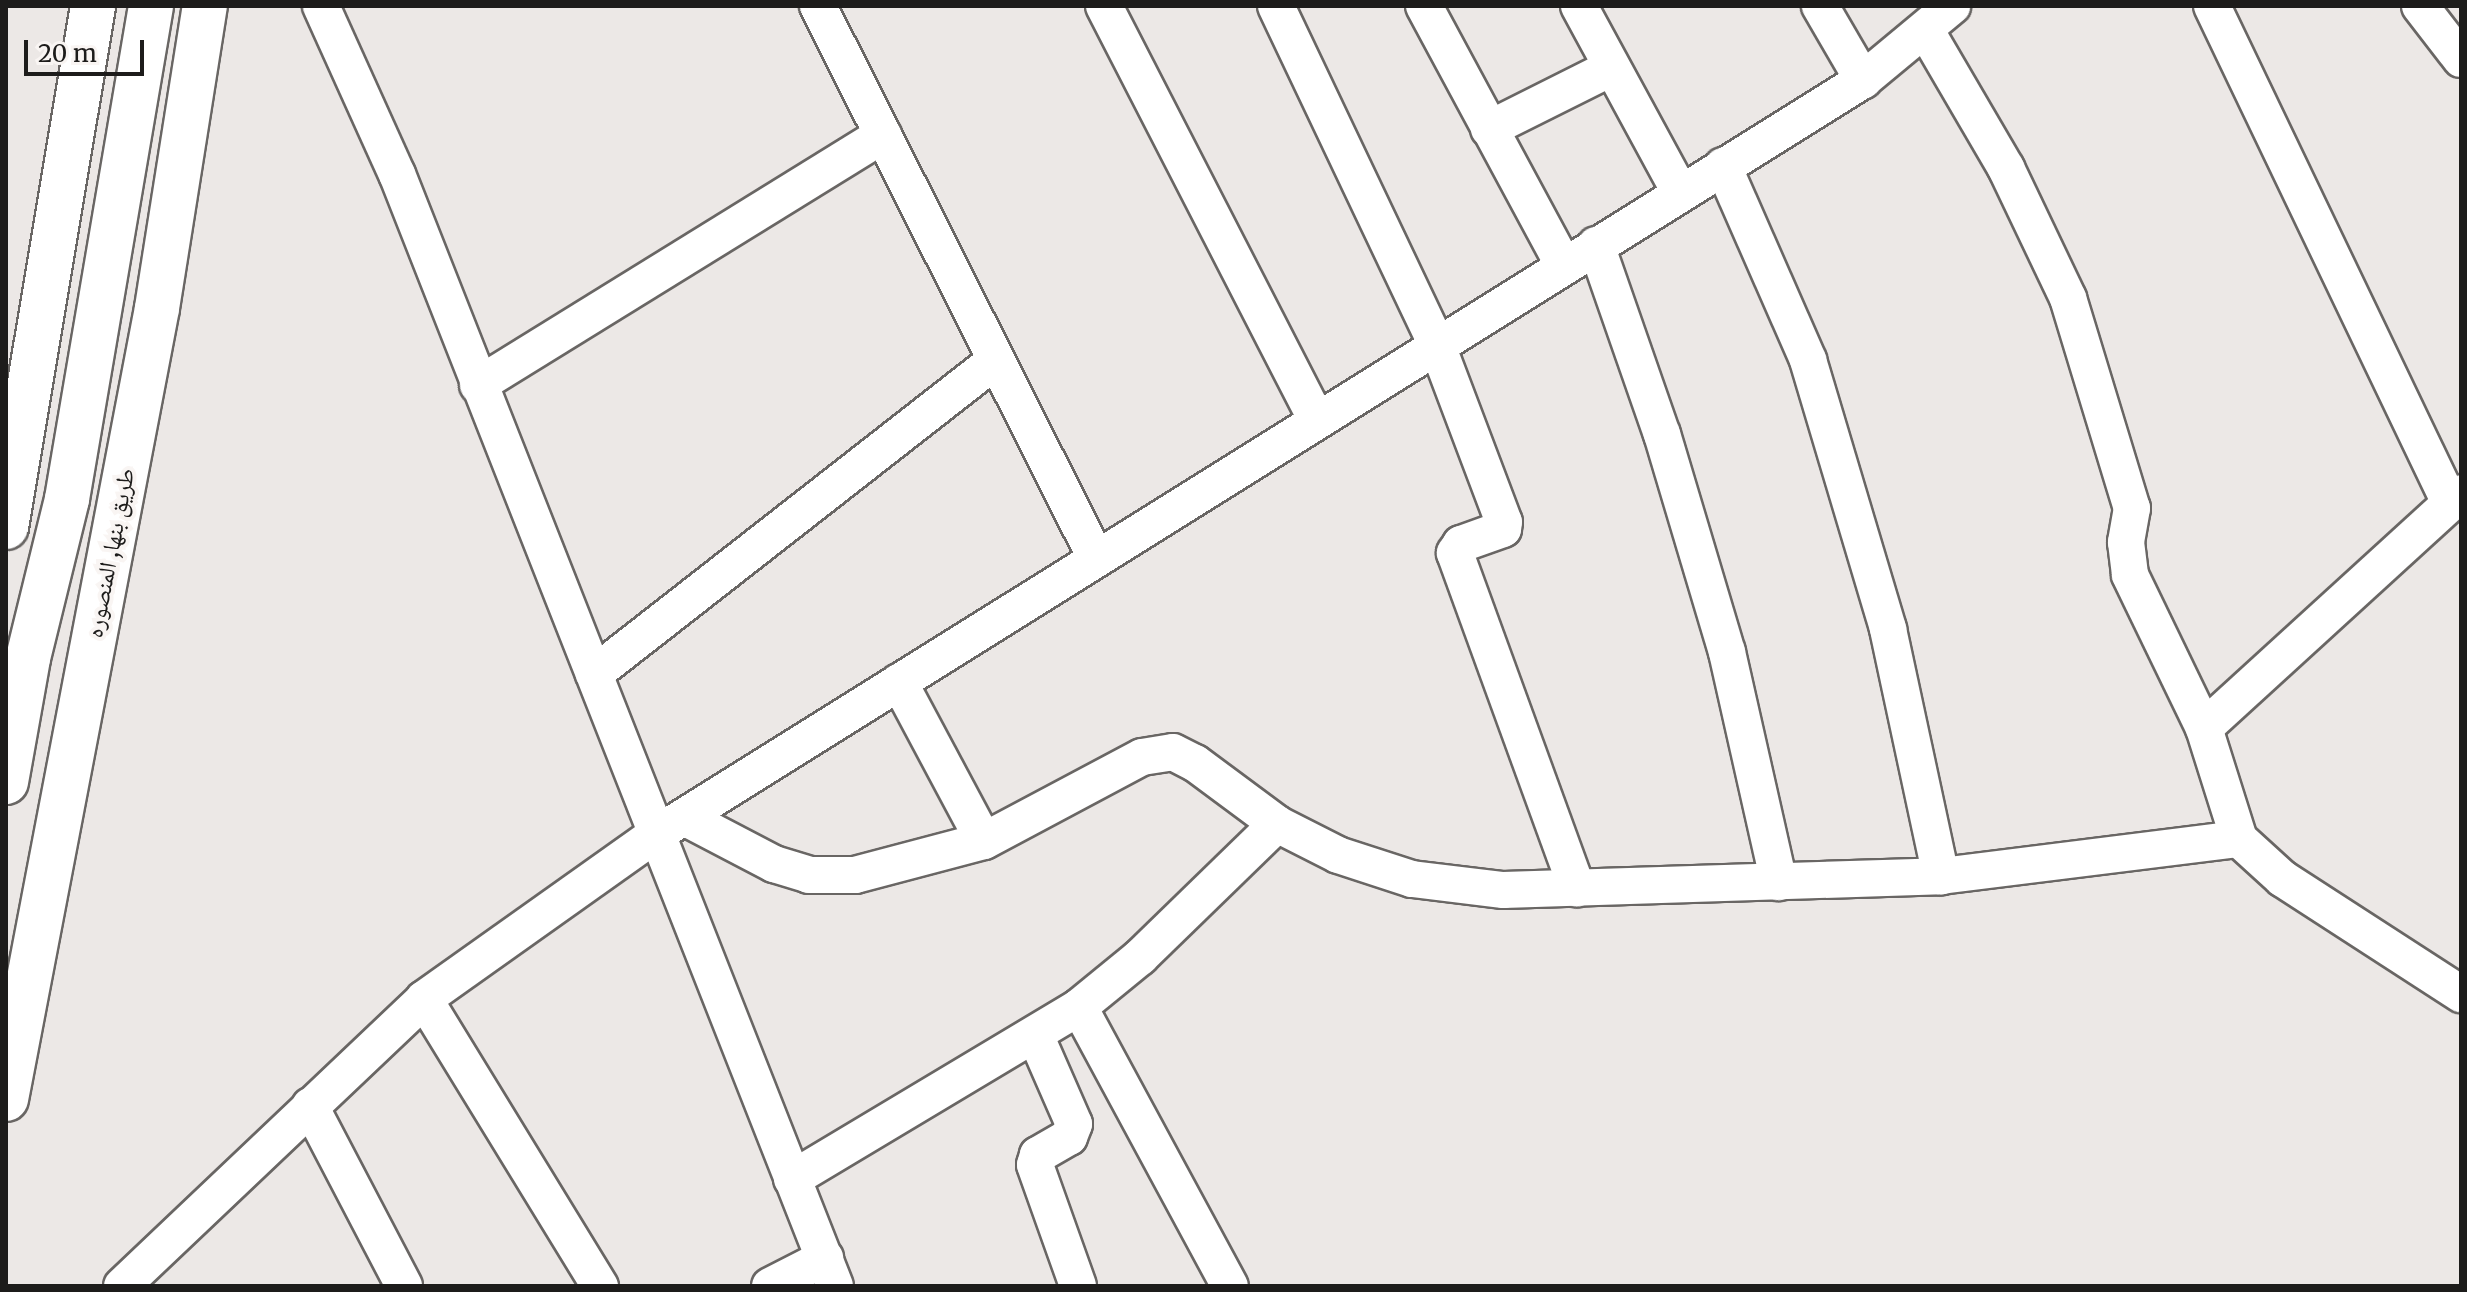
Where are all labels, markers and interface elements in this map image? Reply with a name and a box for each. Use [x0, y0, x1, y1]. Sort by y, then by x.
scale bar [28, 24, 148, 74]
text: 20 m [38, 38, 97, 69]
street label: طريق بنها, المنصوره [79, 466, 141, 640]

